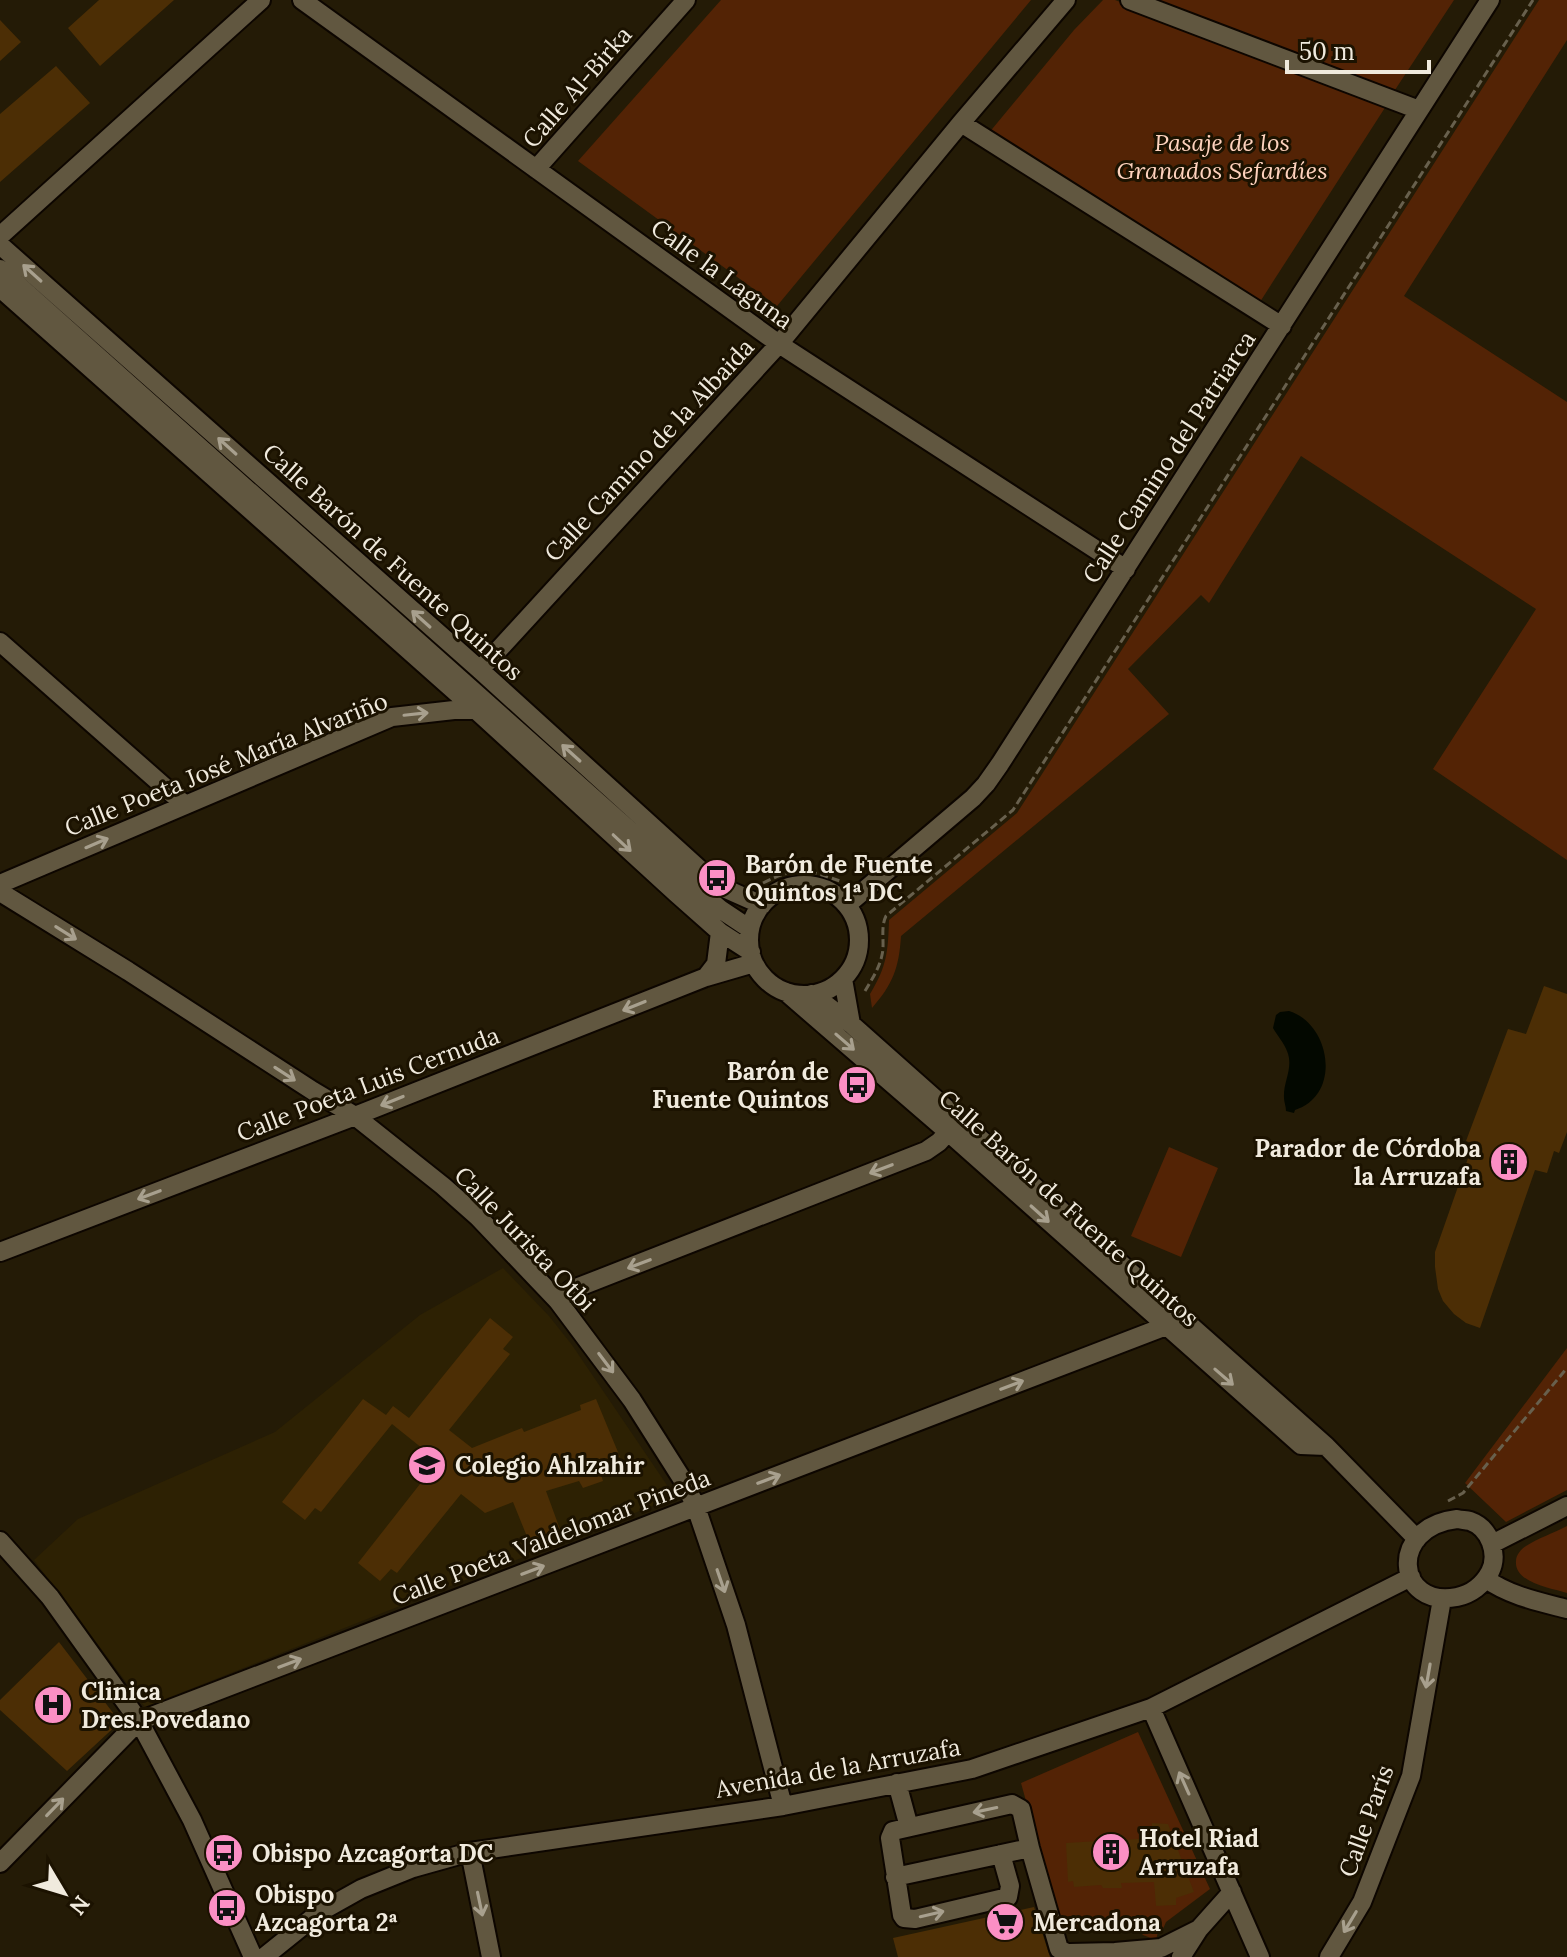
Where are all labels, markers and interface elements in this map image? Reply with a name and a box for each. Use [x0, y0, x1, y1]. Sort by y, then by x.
street label: Calle Al-Birka [516, 20, 638, 154]
scale bar [1287, 24, 1429, 74]
text: 50 m [1299, 36, 1355, 67]
park label: Pasaje de los Granados Sefardíes [1116, 127, 1328, 186]
street label: Calle la Laguna [645, 212, 799, 336]
one-way arrow [23, 265, 43, 283]
street label: Calle Camino del Patriarca [1076, 325, 1262, 589]
street label: Calle Camino de la Albaida [537, 332, 761, 568]
one-way arrow [217, 437, 237, 455]
street label: Calle Barón de Fuente Quintos [256, 437, 530, 687]
one-way arrow [412, 610, 432, 628]
street label: Calle Poeta José María Alvariño [60, 685, 392, 843]
one-way arrow [402, 707, 429, 722]
one-way arrow [561, 744, 581, 762]
one-way arrow [85, 834, 109, 849]
one-way arrow [612, 834, 632, 853]
place label: Barón de Fuente Quintos 1ª DC [745, 849, 933, 908]
bus stop icon: Barón de Fuente Quintos 1ª DC [696, 857, 738, 899]
one-way arrow [54, 926, 77, 942]
one-way arrow [622, 1000, 646, 1014]
street label: Calle Poeta Luis Cernuda [232, 1020, 504, 1148]
one-way arrow [834, 1033, 855, 1051]
place label: Barón de Fuente Quintos [652, 1056, 829, 1115]
bus stop icon: Barón de Fuente Quintos [836, 1064, 878, 1106]
one-way arrow [274, 1065, 296, 1082]
street label: Calle Barón de Fuente Quintos [932, 1083, 1206, 1333]
one-way arrow [380, 1095, 405, 1109]
place label: Parador de Córdoba la Arruzafa [1255, 1133, 1481, 1192]
building icon: Parador de Córdoba la Arruzafa [1488, 1141, 1530, 1183]
street label: Calle Jurista Otbi [448, 1160, 602, 1318]
one-way arrow [869, 1163, 894, 1177]
one-way arrow [137, 1189, 162, 1203]
one-way arrow [1030, 1204, 1050, 1222]
one-way arrow [627, 1258, 652, 1272]
one-way arrow [597, 1352, 614, 1374]
one-way arrow [1214, 1368, 1234, 1386]
one-way arrow [999, 1377, 1024, 1391]
school or university icon: Colegio Ahlzahir [406, 1444, 448, 1486]
place label: Colegio Ahlzahir [455, 1450, 645, 1481]
street label: Calle Poeta Valdelomar Pineda [387, 1462, 715, 1612]
one-way arrow [756, 1471, 781, 1485]
one-way arrow [520, 1562, 545, 1576]
one-way arrow [715, 1568, 730, 1593]
one-way arrow [278, 1655, 302, 1669]
one-way arrow [1420, 1663, 1435, 1688]
place label: Clinica Dres.Povedano [81, 1676, 250, 1735]
hospital icon: Clinica Dres.Povedano [32, 1684, 74, 1726]
street label: Avenida de la Arruzafa [712, 1731, 963, 1805]
street label: Calle París [1332, 1761, 1400, 1881]
one-way arrow [1176, 1771, 1191, 1795]
one-way arrow [45, 1797, 64, 1817]
one-way arrow [972, 1803, 998, 1818]
place label: Hotel Riad Arruzafa [1139, 1823, 1259, 1882]
building icon: Hotel Riad Arruzafa [1090, 1831, 1132, 1873]
bus stop icon: Obispo Azcagorta DC [203, 1832, 245, 1874]
place label: Obispo Azcagorta DC [252, 1838, 494, 1869]
north arrow [24, 1853, 104, 1933]
place label: Obispo Azcagorta 2ª [255, 1879, 398, 1938]
bus stop icon: Obispo Azcagorta 2ª [206, 1887, 248, 1929]
text: N [63, 1890, 96, 1921]
one-way arrow [473, 1891, 488, 1917]
supermarket icon: Mercadona [984, 1901, 1026, 1943]
one-way arrow [919, 1906, 945, 1921]
place label: Mercadona [1033, 1907, 1161, 1938]
one-way arrow [1342, 1910, 1358, 1933]

